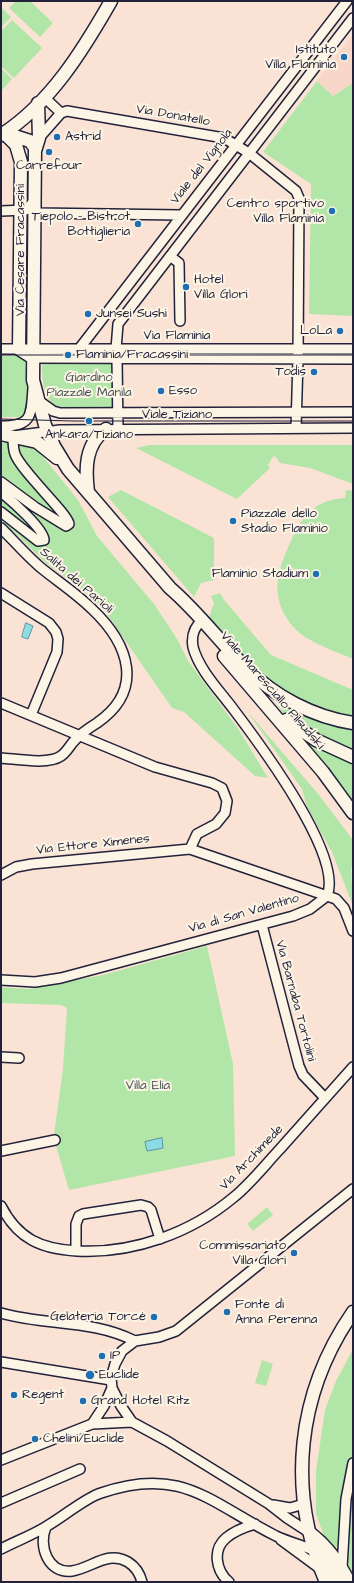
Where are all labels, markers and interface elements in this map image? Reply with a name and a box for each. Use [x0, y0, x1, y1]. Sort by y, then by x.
place label: Istituto Villa Flaminia [265, 42, 336, 73]
marker: Istituto Villa Flaminia [339, 52, 349, 62]
street label: Via Donatello [135, 102, 211, 130]
street label: Viale del Vignola [168, 126, 236, 208]
place label: Astrid [65, 129, 101, 145]
marker: Astrid [52, 132, 62, 142]
marker: Carrefour [44, 147, 54, 157]
place label: Carrefour [16, 158, 82, 174]
street label: Via Cesare Fracassini [13, 184, 29, 316]
place label: Centro sportivo Villa Flaminia [227, 196, 324, 227]
marker: Centro sportivo Villa Flaminia [327, 206, 337, 216]
place label: Tiepolo - Bistrot Bottiglieria [32, 209, 130, 240]
marker: Tiepolo - Bistrot Bottiglieria [133, 219, 143, 229]
place label: Hotel Villa Glori [194, 272, 248, 303]
marker: Hotel Villa Glori [181, 282, 191, 292]
place label: Junsei Sushi [96, 306, 167, 322]
marker: Junsei Sushi [83, 309, 93, 319]
place label: LoLa [300, 323, 332, 339]
marker: LoLa [335, 326, 345, 336]
street label: Via Flaminia [144, 328, 210, 344]
place label: Flaminia/Fracassini [76, 347, 188, 363]
marker: Flaminia/Fracassini [63, 350, 73, 360]
place label: Todis [275, 364, 306, 380]
marker: Todis [309, 367, 319, 377]
park label: Giardino Piazzale Manila [46, 370, 132, 401]
place label: Esso [169, 383, 197, 399]
marker: Esso [156, 386, 166, 396]
street label: Viale Tiziano [142, 407, 212, 423]
marker: Ankara/Tiziano [84, 416, 94, 426]
place label: Ankara/Tiziano [45, 427, 133, 443]
place label: Piazzale dello Stadio Flaminio [241, 506, 328, 537]
marker: Piazzale dello Stadio Flaminio [228, 516, 238, 526]
street label: Salita dei Parioli [36, 545, 116, 617]
place label: Flaminio Stadium [212, 566, 308, 582]
marker: Flaminio Stadium [311, 569, 321, 579]
street label: Viale Maresciallo Pilsudski [217, 629, 327, 753]
street label: Via Ettore Ximenes [36, 831, 150, 859]
street label: Via di San Valentino [187, 891, 301, 937]
street label: Via Barnaba Tortolini [271, 939, 319, 1063]
park label: Villa Elia [126, 1078, 170, 1094]
street label: Via Archimede [217, 1122, 287, 1194]
place label: Commissariato Villa Glori [199, 1238, 286, 1269]
marker: Commissariato Villa Glori [289, 1248, 299, 1258]
place label: Fonte di Anna Perenna [235, 1297, 317, 1328]
marker: Fonte di Anna Perenna [222, 1307, 232, 1317]
place label: Gelateria Torcè [50, 1309, 146, 1325]
marker: Gelateria Torcè [149, 1312, 159, 1322]
place label: IP [110, 1348, 120, 1364]
marker: IP [97, 1351, 107, 1361]
place label: Euclide [99, 1367, 139, 1383]
marker: Euclide [84, 1369, 96, 1381]
place label: Regent [22, 1387, 64, 1403]
marker: Regent [9, 1390, 19, 1400]
place label: Grand Hotel Ritz [91, 1393, 190, 1409]
marker: Grand Hotel Ritz [78, 1396, 88, 1406]
place label: Chelini/Euclide [43, 1431, 124, 1447]
marker: Chelini/Euclide [30, 1434, 40, 1444]

